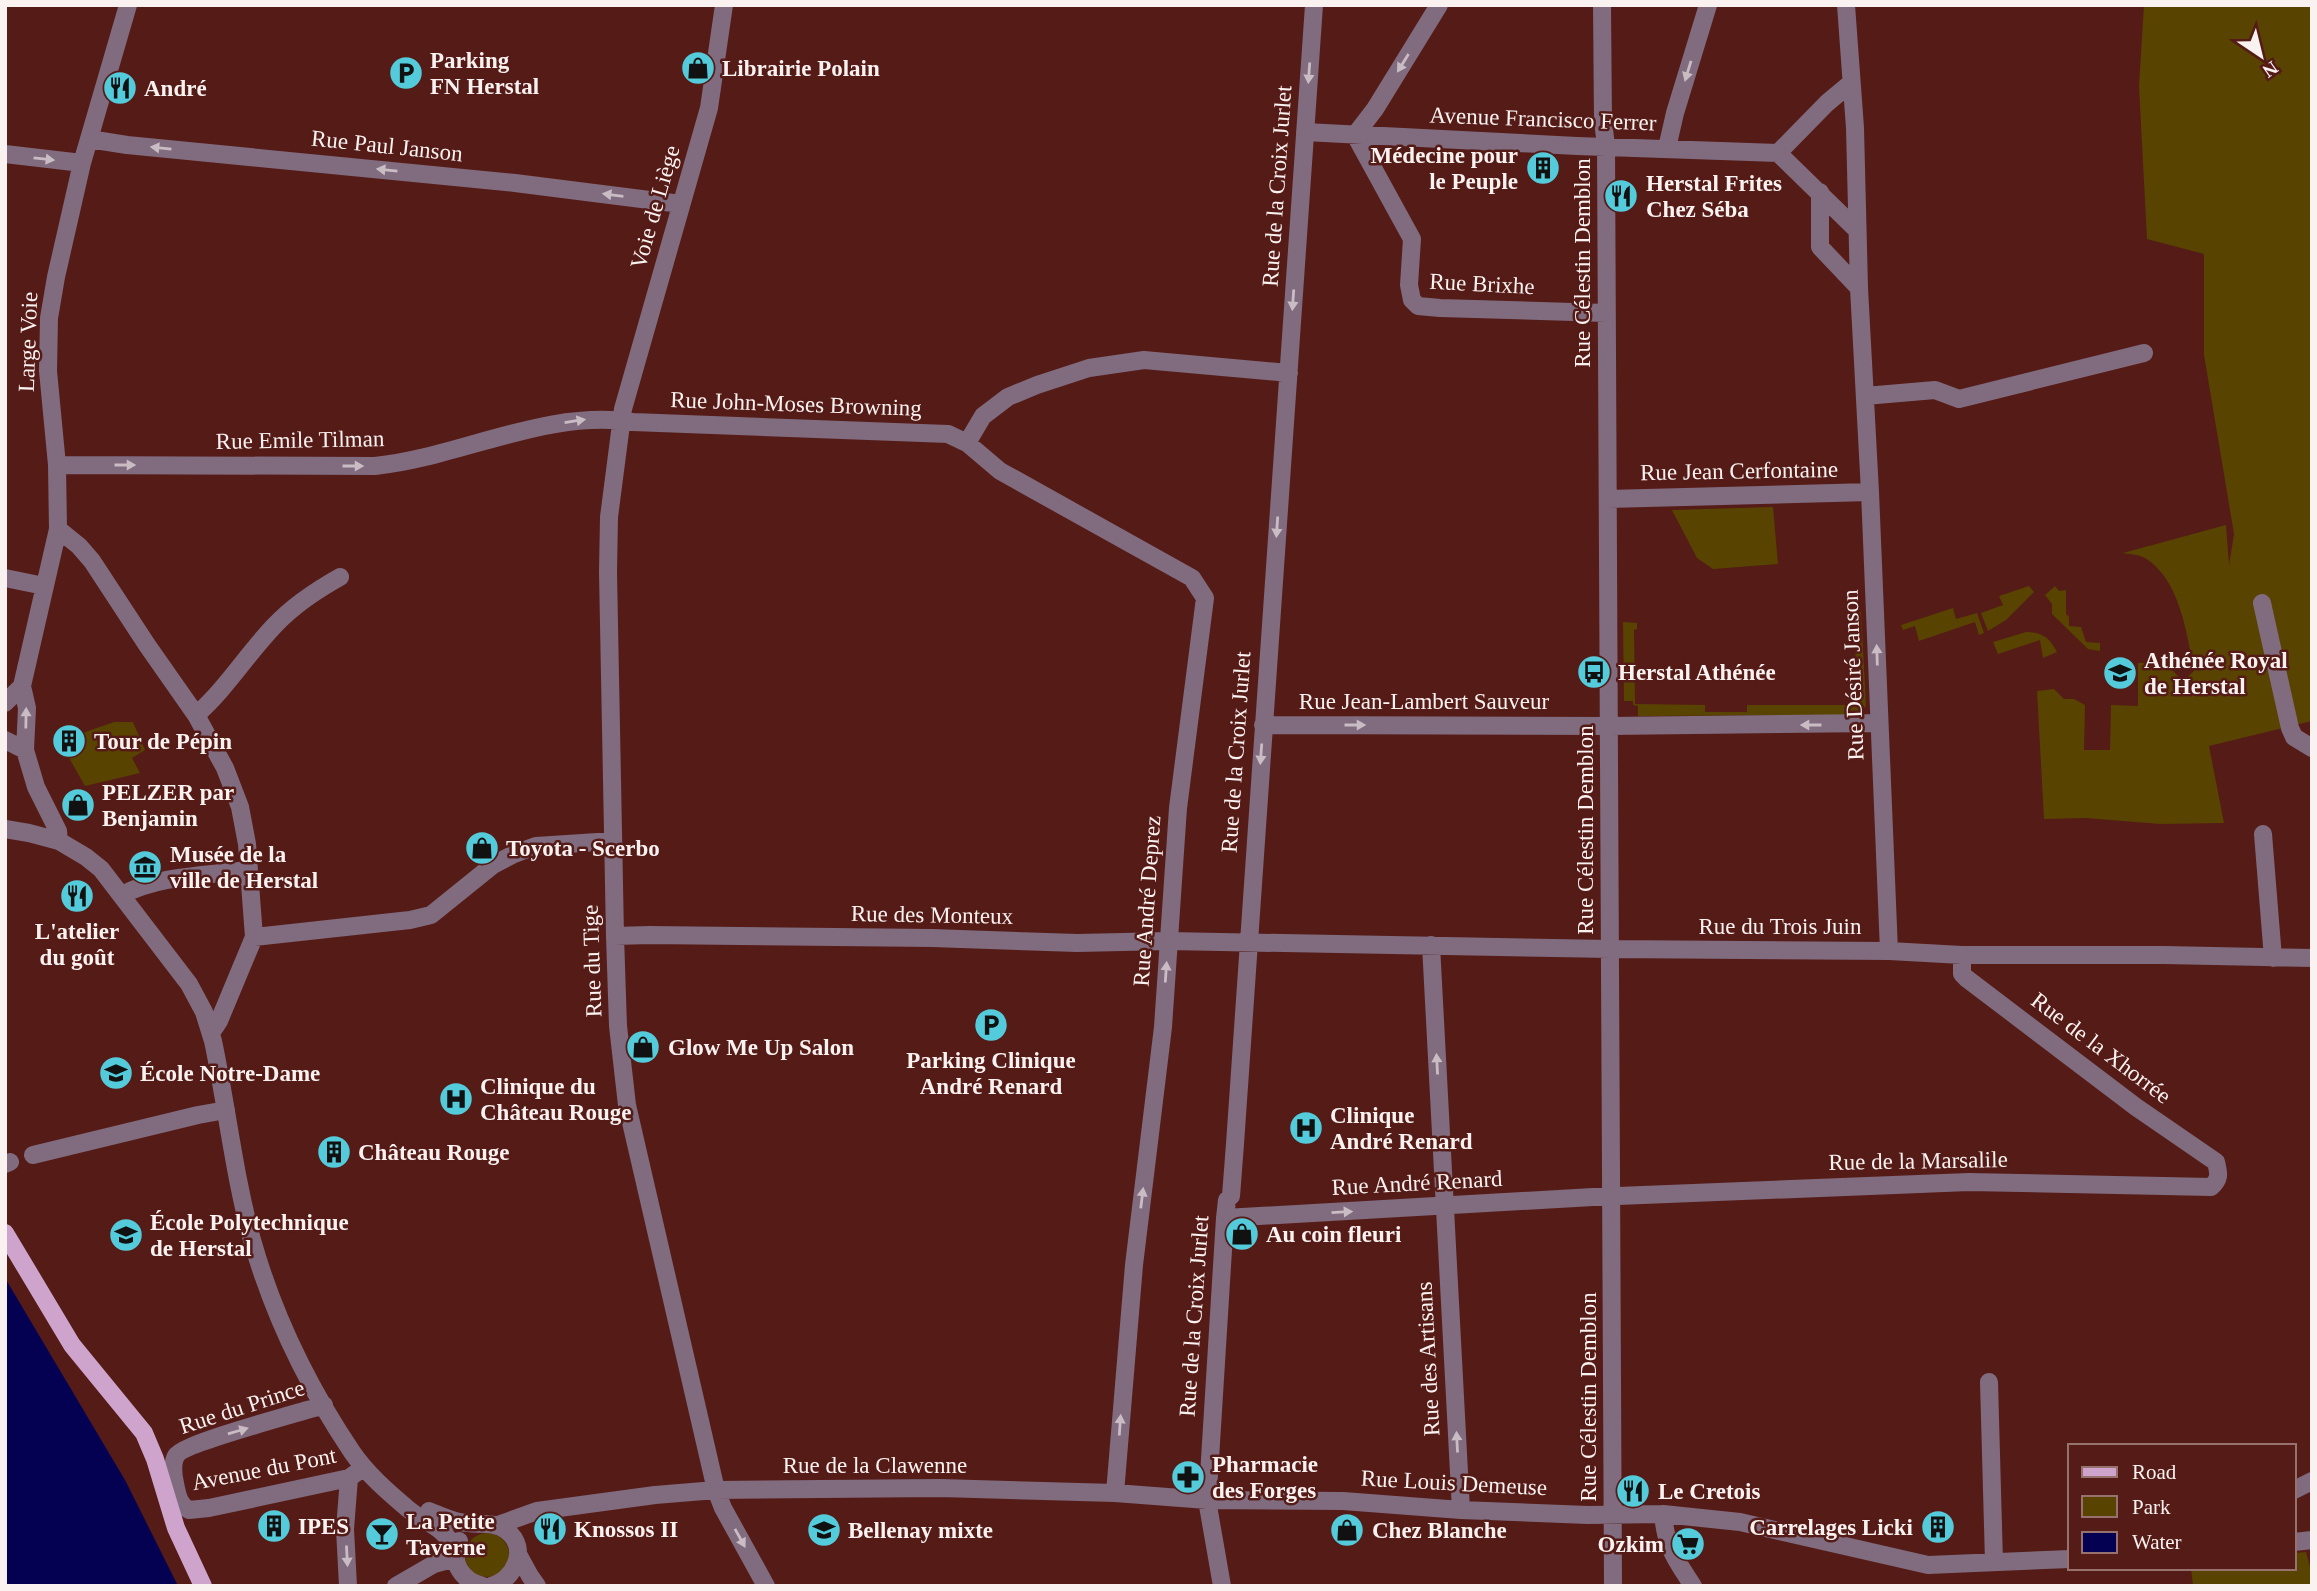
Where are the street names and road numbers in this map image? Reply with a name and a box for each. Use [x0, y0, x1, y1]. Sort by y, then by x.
street label: Rue de la Croix Jurlet [1257, 84, 1297, 288]
street label: Avenue Francisco Ferrer [1429, 103, 1657, 135]
street label: Rue Paul Janson [310, 126, 464, 166]
street label: Voie de Liège [625, 142, 685, 272]
street label: Rue Célestin Demblon [1570, 158, 1595, 368]
street label: Rue Brixhe [1429, 269, 1535, 299]
street label: Large Voie [14, 291, 42, 393]
street label: Rue John-Moses Browning [670, 387, 923, 421]
street label: Rue Emile Tilman [215, 426, 385, 454]
street label: Rue Jean Cerfontaine [1640, 457, 1838, 485]
street label: Rue Désiré Janson [1838, 589, 1868, 761]
street label: Rue de la Croix Jurlet [1216, 650, 1256, 854]
street label: Rue Jean-Lambert Sauveur [1299, 689, 1550, 714]
street label: Rue Célestin Demblon [1573, 725, 1598, 935]
street label: Rue André Deprez [1129, 815, 1165, 987]
street label: Rue des Monteux [851, 901, 1014, 929]
street label: Rue du Tige [578, 904, 606, 1018]
street label: Rue du Trois Juin [1699, 914, 1862, 939]
street label: Rue de la Xhorrée [2026, 987, 2176, 1109]
street label: Rue de la Marsalile [1828, 1147, 2008, 1175]
street label: Rue André Renard [1331, 1166, 1504, 1200]
street label: Rue de la Croix Jurlet [1174, 1214, 1214, 1418]
street label: Rue des Artisans [1411, 1281, 1445, 1437]
street label: Rue Célestin Demblon [1576, 1292, 1601, 1502]
street label: Rue du Prince [176, 1375, 308, 1439]
street label: Avenue du Pont [190, 1443, 339, 1495]
street label: Rue de la Clawenne [783, 1453, 967, 1478]
street label: Rue Louis Demeuse [1360, 1466, 1548, 1500]

